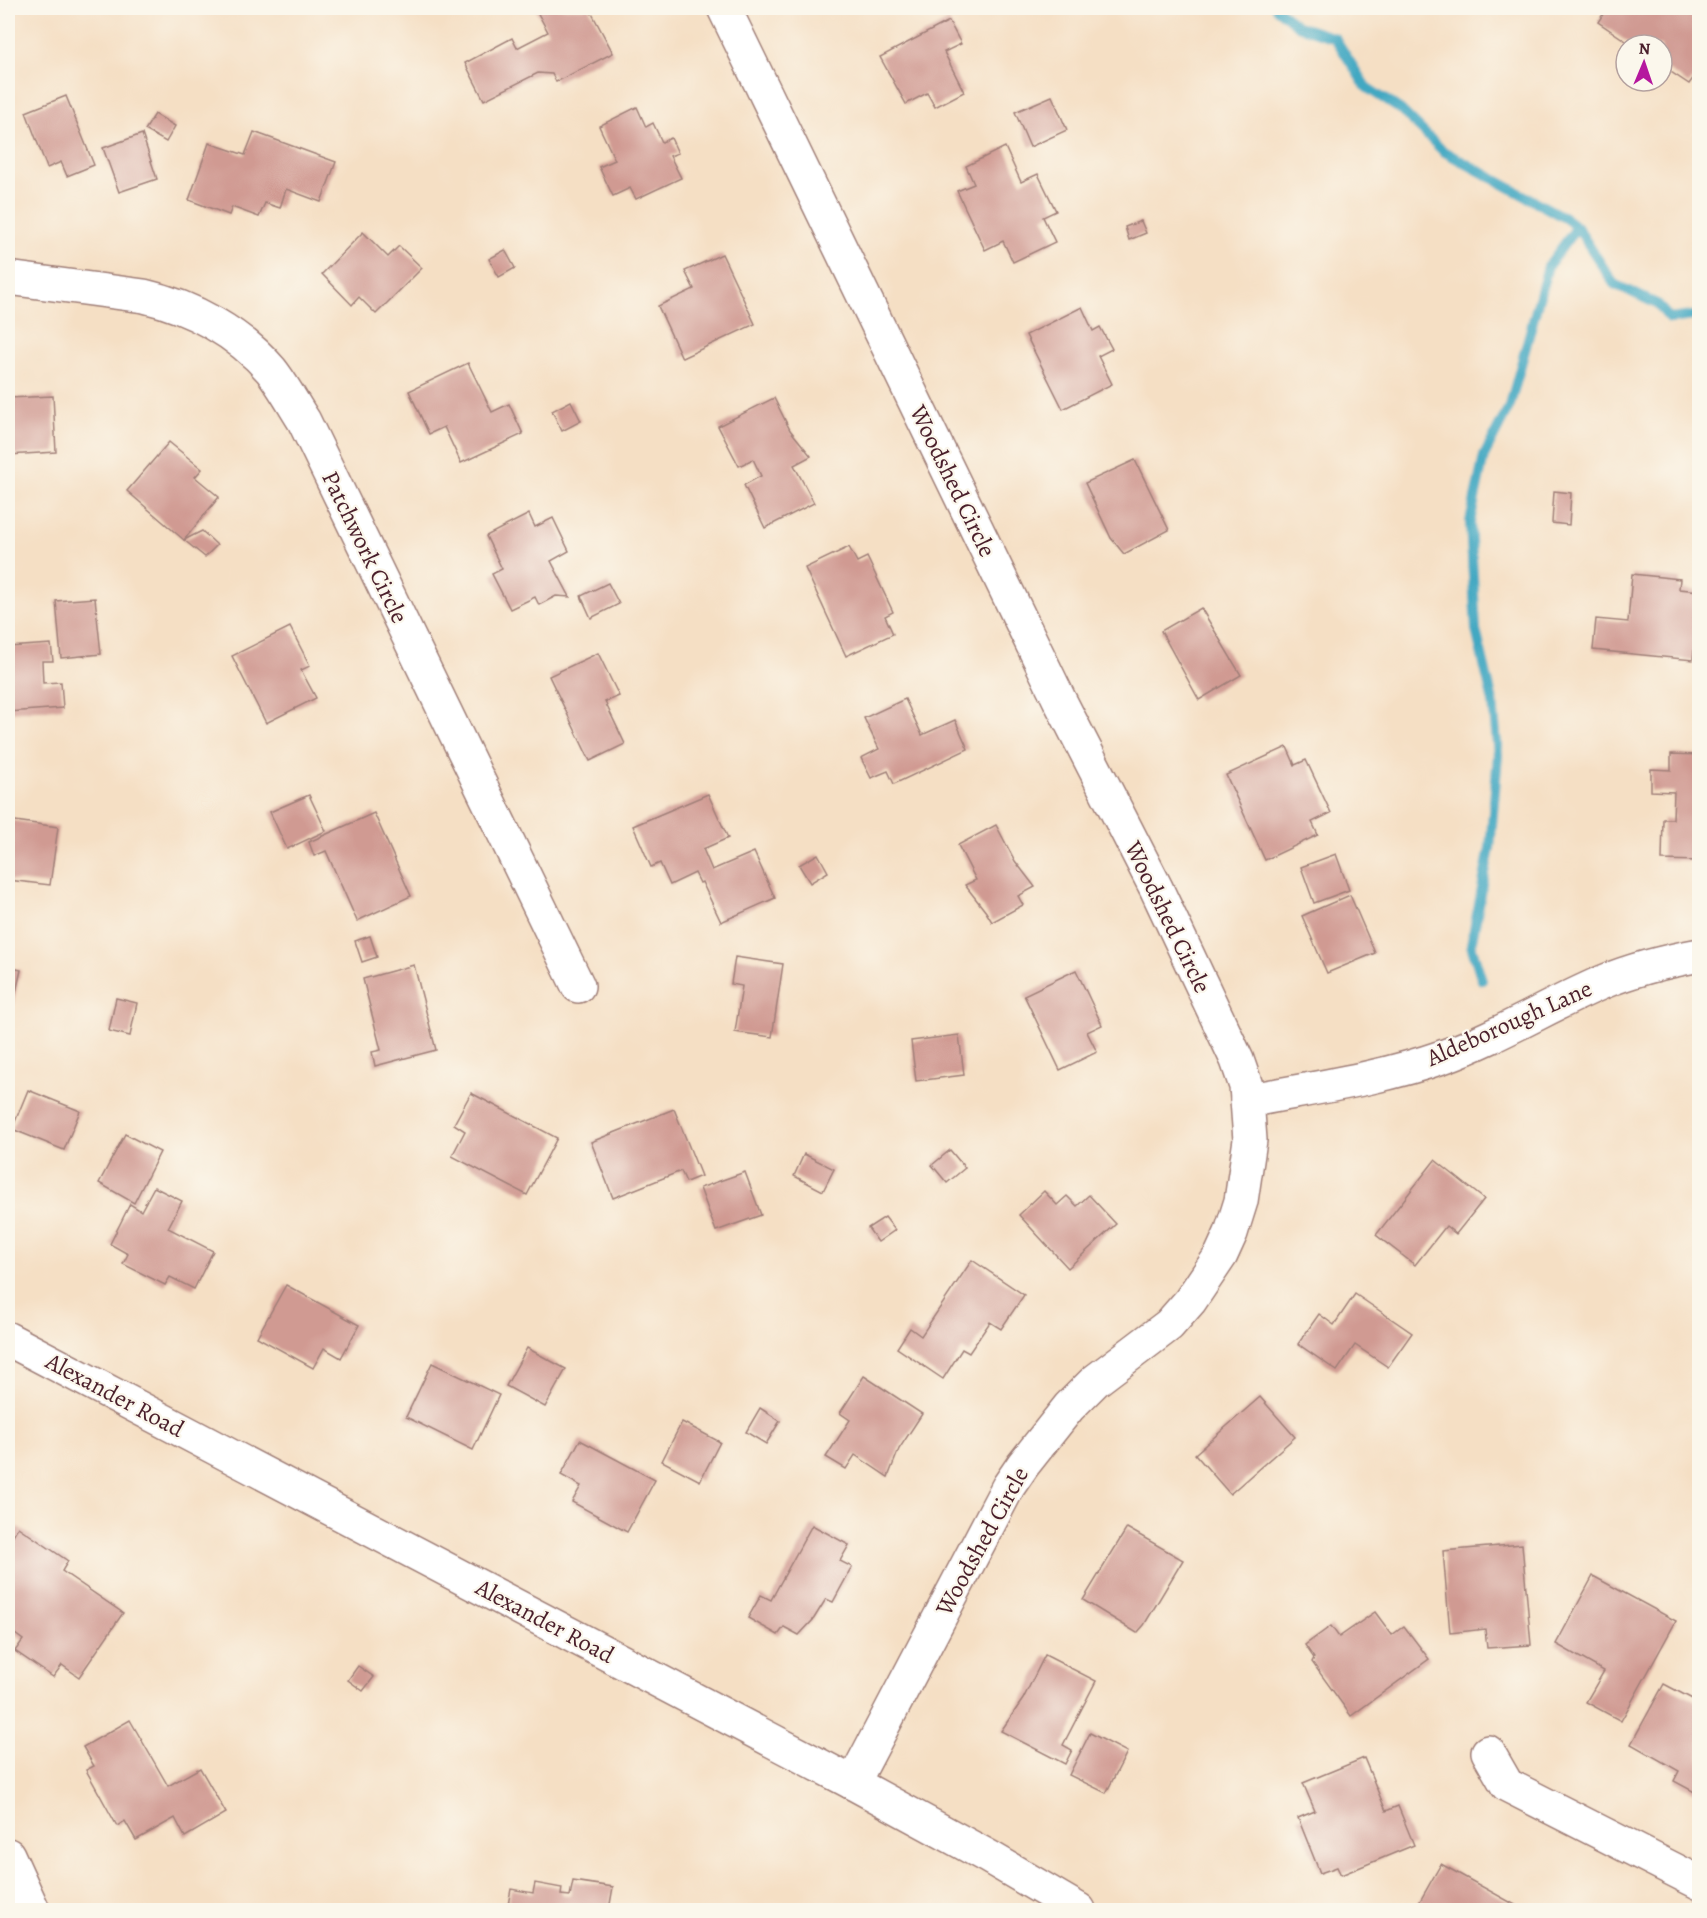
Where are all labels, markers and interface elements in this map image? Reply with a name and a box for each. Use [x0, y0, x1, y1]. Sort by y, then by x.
north arrow [1614, 33, 1674, 93]
text: N [1638, 38, 1651, 60]
street label: Woodshed Circle [902, 399, 1004, 562]
street label: Patchwork Circle [314, 465, 416, 629]
street label: Woodshed Circle [1117, 835, 1219, 998]
street label: Aldeborough Lane [1420, 972, 1597, 1074]
street label: Alexander Road [39, 1345, 190, 1445]
street label: Woodshed Circle [927, 1461, 1036, 1622]
street label: Alexander Road [469, 1571, 620, 1671]

